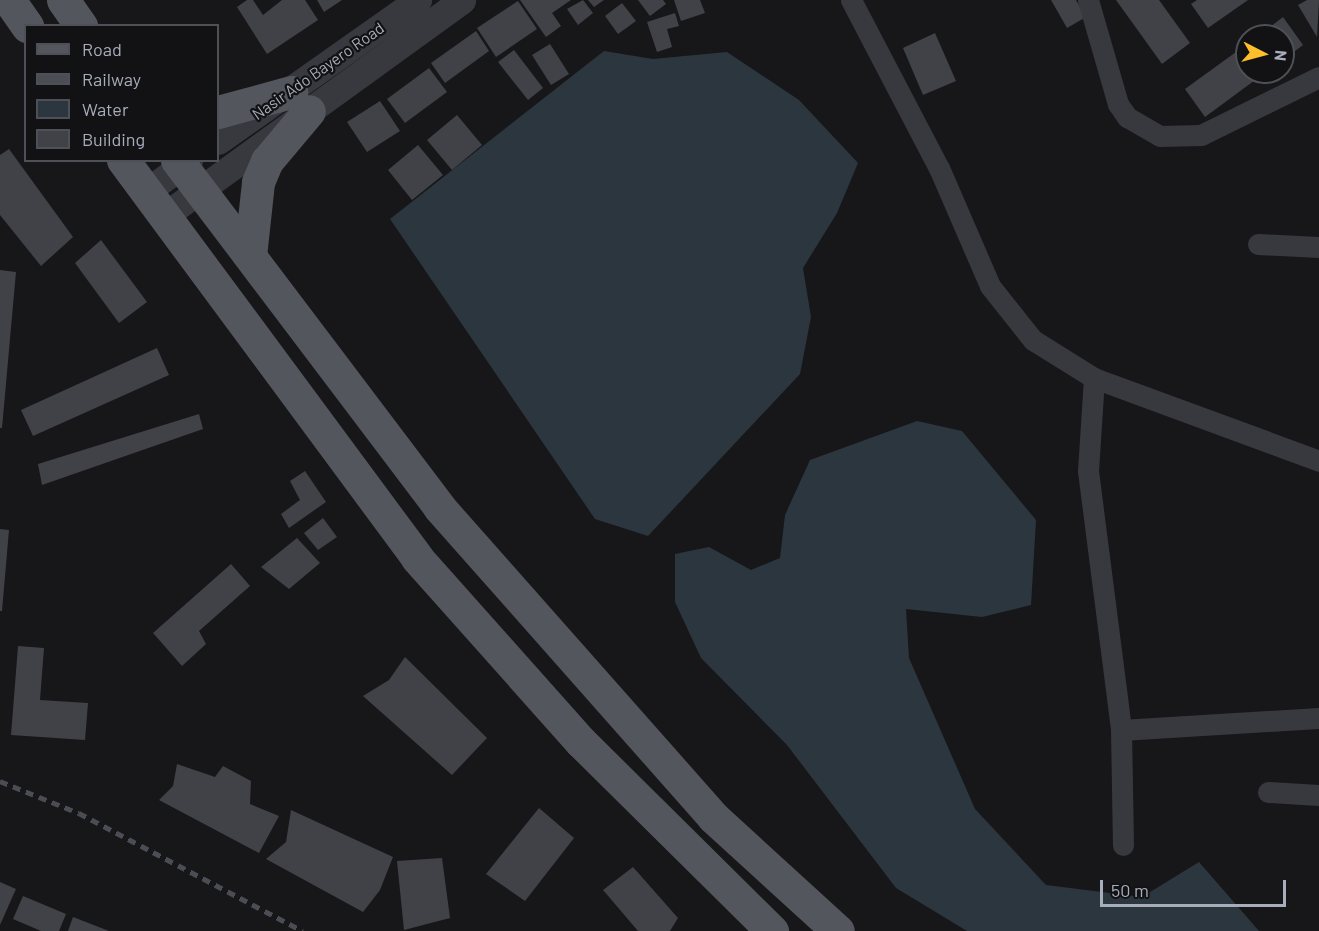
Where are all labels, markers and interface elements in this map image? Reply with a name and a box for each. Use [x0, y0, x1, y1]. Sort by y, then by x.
street label: Nasir Ado Bayero Road [248, 18, 388, 124]
legend [24, 24, 219, 162]
north arrow [1235, 24, 1295, 84]
text: Road [82, 38, 122, 60]
text: N [1271, 49, 1291, 62]
text: Railway [82, 68, 141, 90]
text: Water [82, 98, 129, 120]
text: Building [82, 128, 145, 150]
scale bar [1103, 868, 1289, 906]
text: 50 m [1111, 879, 1149, 901]

